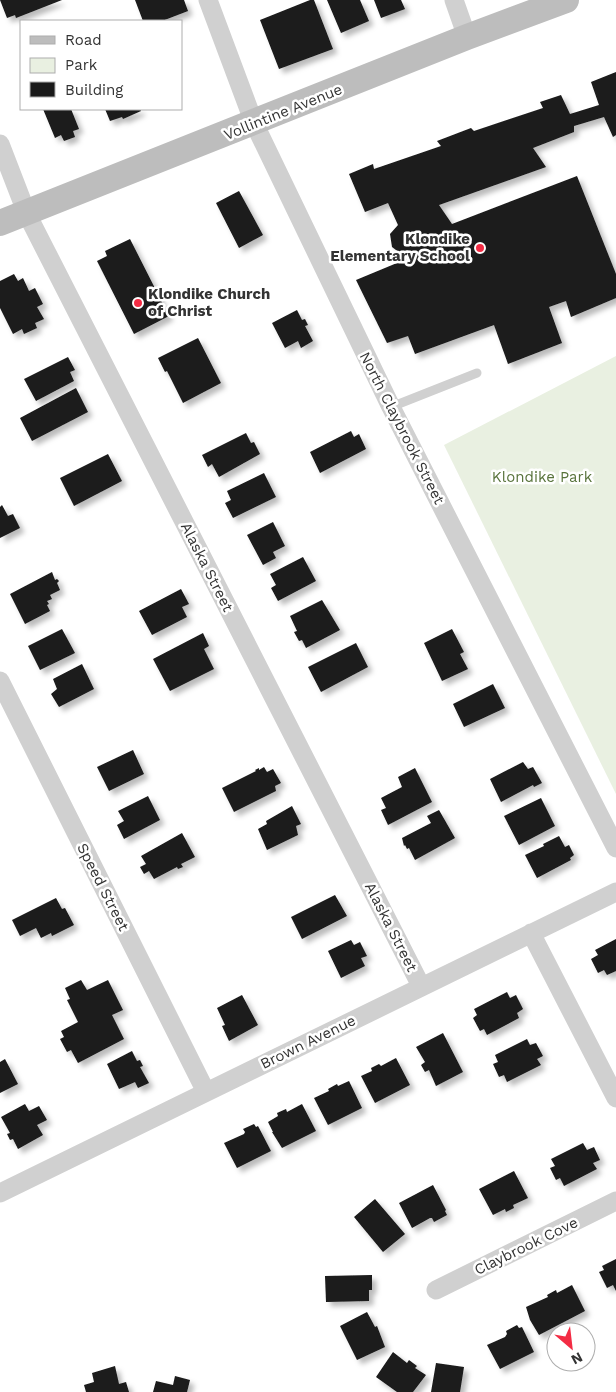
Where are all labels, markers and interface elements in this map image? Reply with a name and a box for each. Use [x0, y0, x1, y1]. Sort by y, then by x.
legend [20, 20, 182, 110]
text: Road [65, 31, 102, 49]
text: Park [65, 56, 98, 74]
street label: Vollintine Avenue [221, 80, 345, 144]
text: Building [65, 81, 123, 99]
place label: Klondike Elementary School [330, 230, 470, 265]
marker: Klondike Elementary School [474, 242, 486, 254]
place label: Klondike Church of Christ [148, 285, 270, 320]
marker: Klondike Church of Christ [132, 297, 144, 309]
street label: North Claybrook Street [356, 349, 449, 508]
park label: Klondike Park [492, 468, 593, 486]
street label: Alaska Street [177, 519, 238, 615]
street label: Speed Street [73, 840, 133, 934]
street label: Alaska Street [361, 879, 422, 975]
street label: Brown Avenue [257, 1011, 359, 1073]
street label: Claybrook Cove [471, 1213, 581, 1279]
north arrow [546, 1322, 596, 1372]
text: N [569, 1349, 585, 1368]

